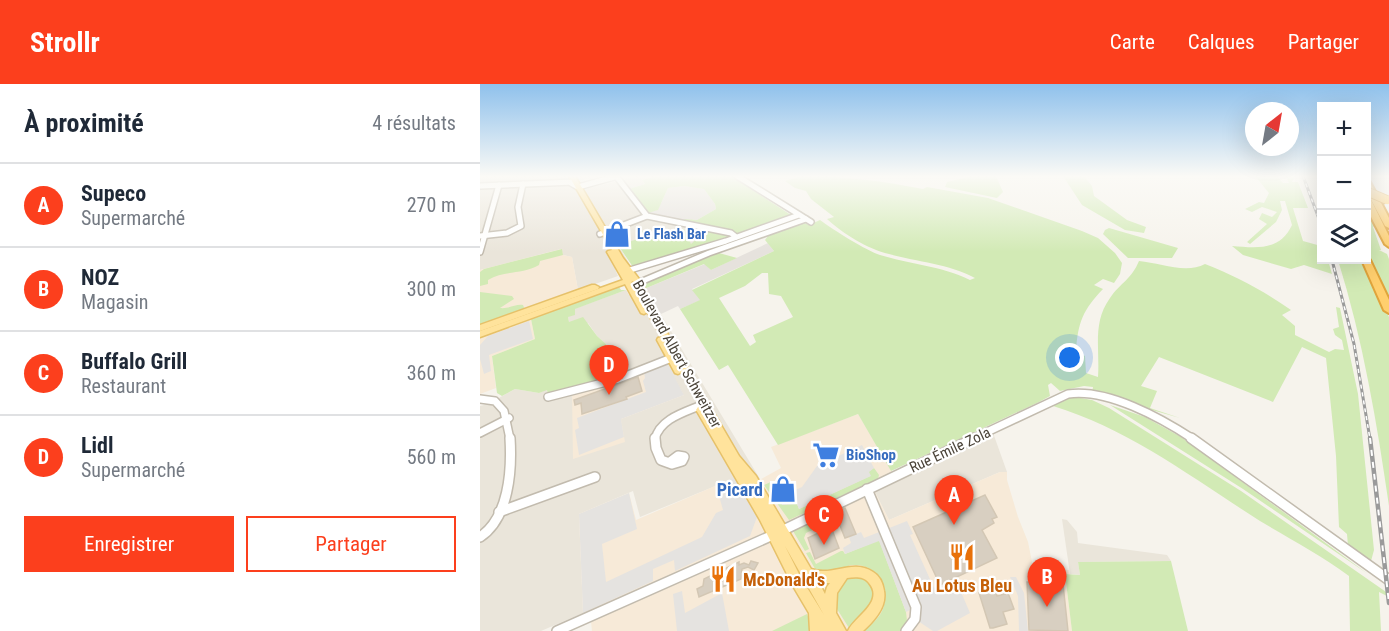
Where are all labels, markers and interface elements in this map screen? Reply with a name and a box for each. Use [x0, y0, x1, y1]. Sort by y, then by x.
text: Strollr [30, 26, 100, 59]
text: Carte [1110, 30, 1155, 54]
text: Calques [1188, 30, 1255, 54]
text: Partager [1288, 30, 1359, 54]
north arrow [1245, 102, 1299, 156]
map controls [1317, 102, 1371, 264]
button: + [1317, 102, 1371, 156]
text: À proximité [24, 108, 144, 138]
text: 4 résultats [372, 111, 456, 135]
button: − [1317, 156, 1371, 210]
text: Supeco [81, 181, 146, 206]
text: A [38, 193, 49, 217]
text: 270 m [407, 193, 456, 217]
text: Supermarché [81, 206, 185, 230]
button: layers [1317, 210, 1371, 264]
shop icon: Le Flash Bar [602, 219, 632, 249]
place label: Le Flash Bar [637, 226, 706, 242]
text: NOZ [81, 265, 119, 290]
text: B [38, 277, 49, 301]
text: 300 m [407, 277, 456, 301]
street label: Boulevard Albert Schweitzer [629, 277, 725, 431]
text: Magasin [81, 290, 149, 314]
your location [1055, 343, 1084, 372]
pin: D [590, 346, 628, 395]
text: Buffalo Grill [81, 349, 187, 374]
text: C [38, 361, 49, 385]
text: 360 m [407, 361, 456, 385]
text: Restaurant [81, 374, 166, 398]
street label: Rue Émile Zola [906, 423, 994, 477]
text: Lidl [81, 433, 114, 458]
supermarket icon: BioShop [811, 440, 841, 470]
text: D [38, 445, 49, 469]
text: 560 m [407, 445, 456, 469]
place label: BioShop [846, 446, 896, 464]
text: Supermarché [81, 458, 185, 482]
shop icon: Picard [768, 474, 798, 504]
pin: A [934, 476, 974, 525]
place label: Picard [717, 479, 763, 500]
pin: C [804, 496, 844, 545]
button: Enregistrer [24, 516, 234, 572]
button: Partager [246, 516, 456, 572]
restaurant icon: Au Lotus Bleu [947, 542, 977, 572]
pin: B [1028, 558, 1066, 607]
restaurant icon: McDonald's [708, 564, 738, 594]
place label: McDonald's [743, 569, 825, 590]
place label: Au Lotus Bleu [912, 575, 1012, 596]

